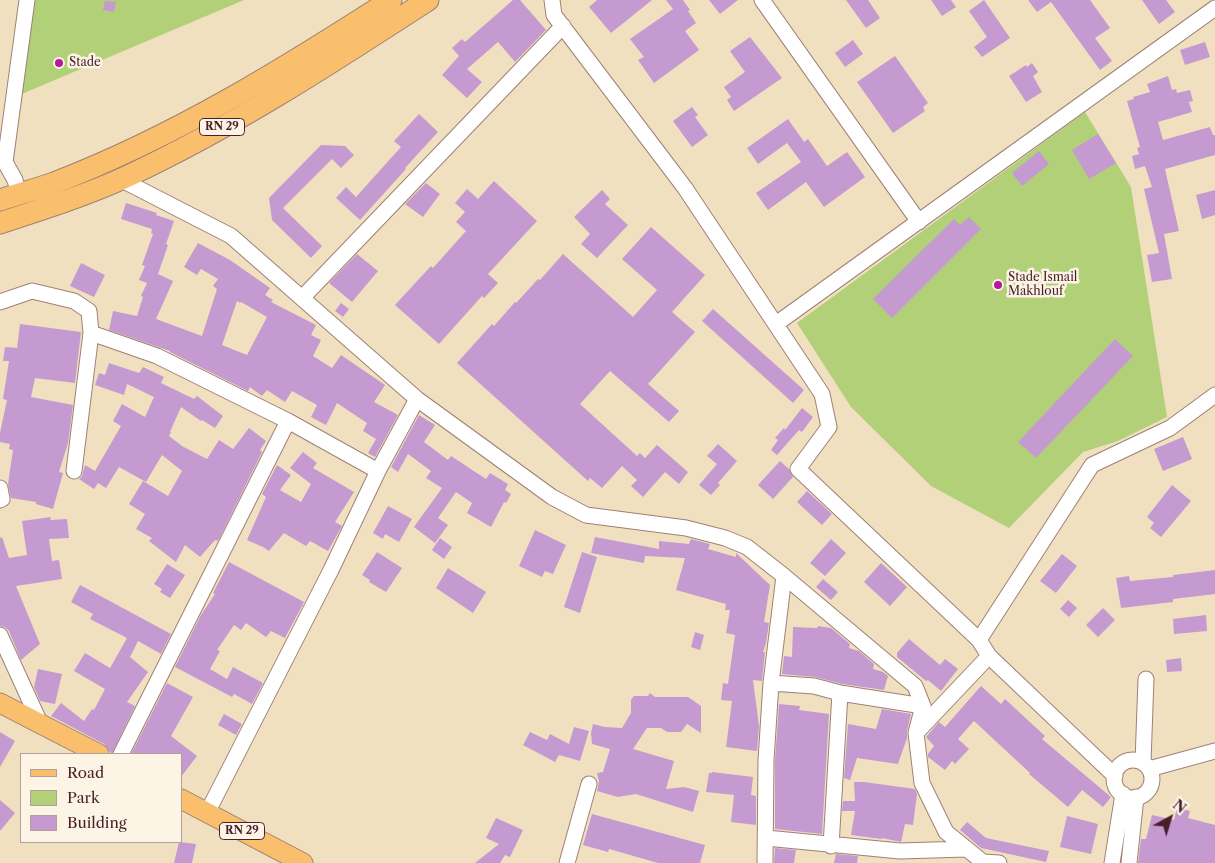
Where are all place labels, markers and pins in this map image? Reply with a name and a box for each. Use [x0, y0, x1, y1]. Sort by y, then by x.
place label: Stade [69, 56, 101, 70]
marker: Stade [53, 57, 65, 69]
place label: Stade Ismail Makhlouf [1008, 271, 1077, 299]
marker: Stade Ismail Makhlouf [992, 279, 1004, 291]

